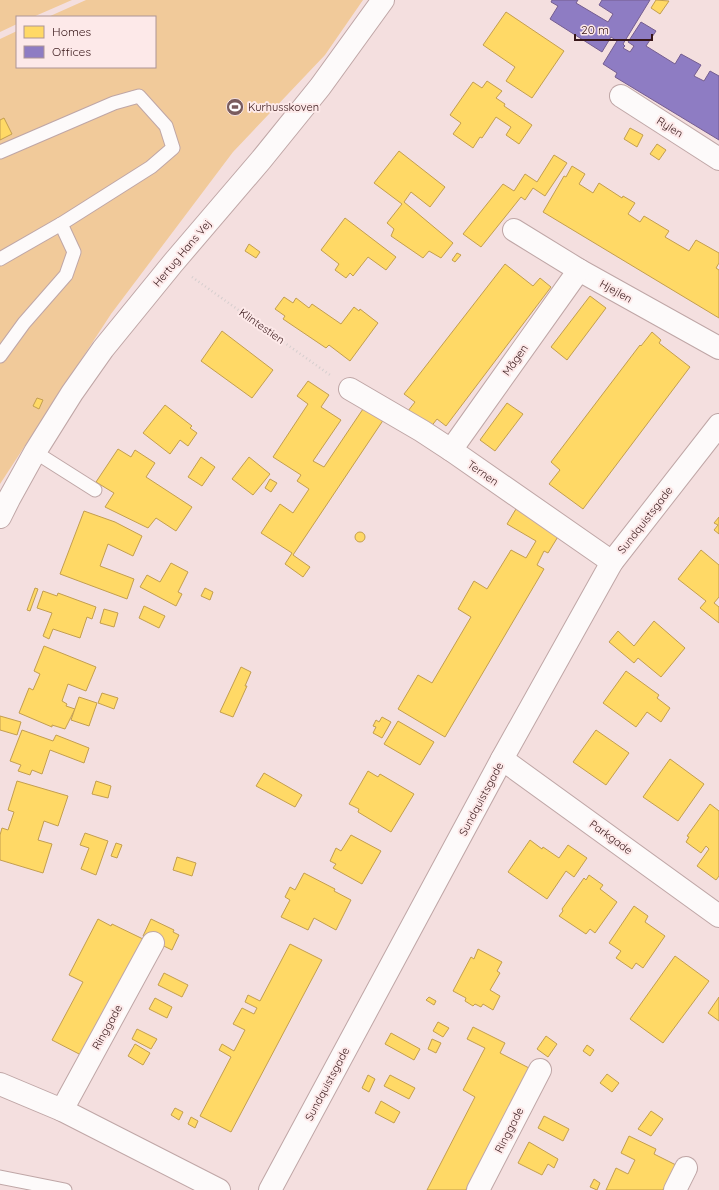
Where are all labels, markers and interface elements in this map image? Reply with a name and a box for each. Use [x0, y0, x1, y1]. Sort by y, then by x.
legend [16, 16, 156, 68]
scale bar [575, 16, 652, 42]
text: 20 m [581, 22, 609, 37]
text: Homes [52, 24, 92, 39]
text: Offices [52, 44, 91, 59]
sports icon: Kurhusskoven [225, 97, 245, 117]
place label: Kurhusskoven [248, 100, 319, 114]
street label: Rylen [654, 113, 686, 141]
street label: Hertug Hans Vej [150, 217, 214, 289]
street label: Hjejlen [597, 276, 635, 306]
street label: Klintestien [237, 305, 287, 347]
street label: Mågen [499, 342, 531, 378]
street label: Ternen [465, 457, 501, 489]
street label: Sundquistsgade [614, 484, 676, 556]
street label: Sundquistsgade [456, 760, 506, 838]
street label: Parkgade [587, 817, 635, 857]
street label: Ringgade [89, 1002, 125, 1052]
street label: Sundquistsgade [302, 1045, 352, 1123]
street label: Ringgade [492, 1105, 526, 1155]

